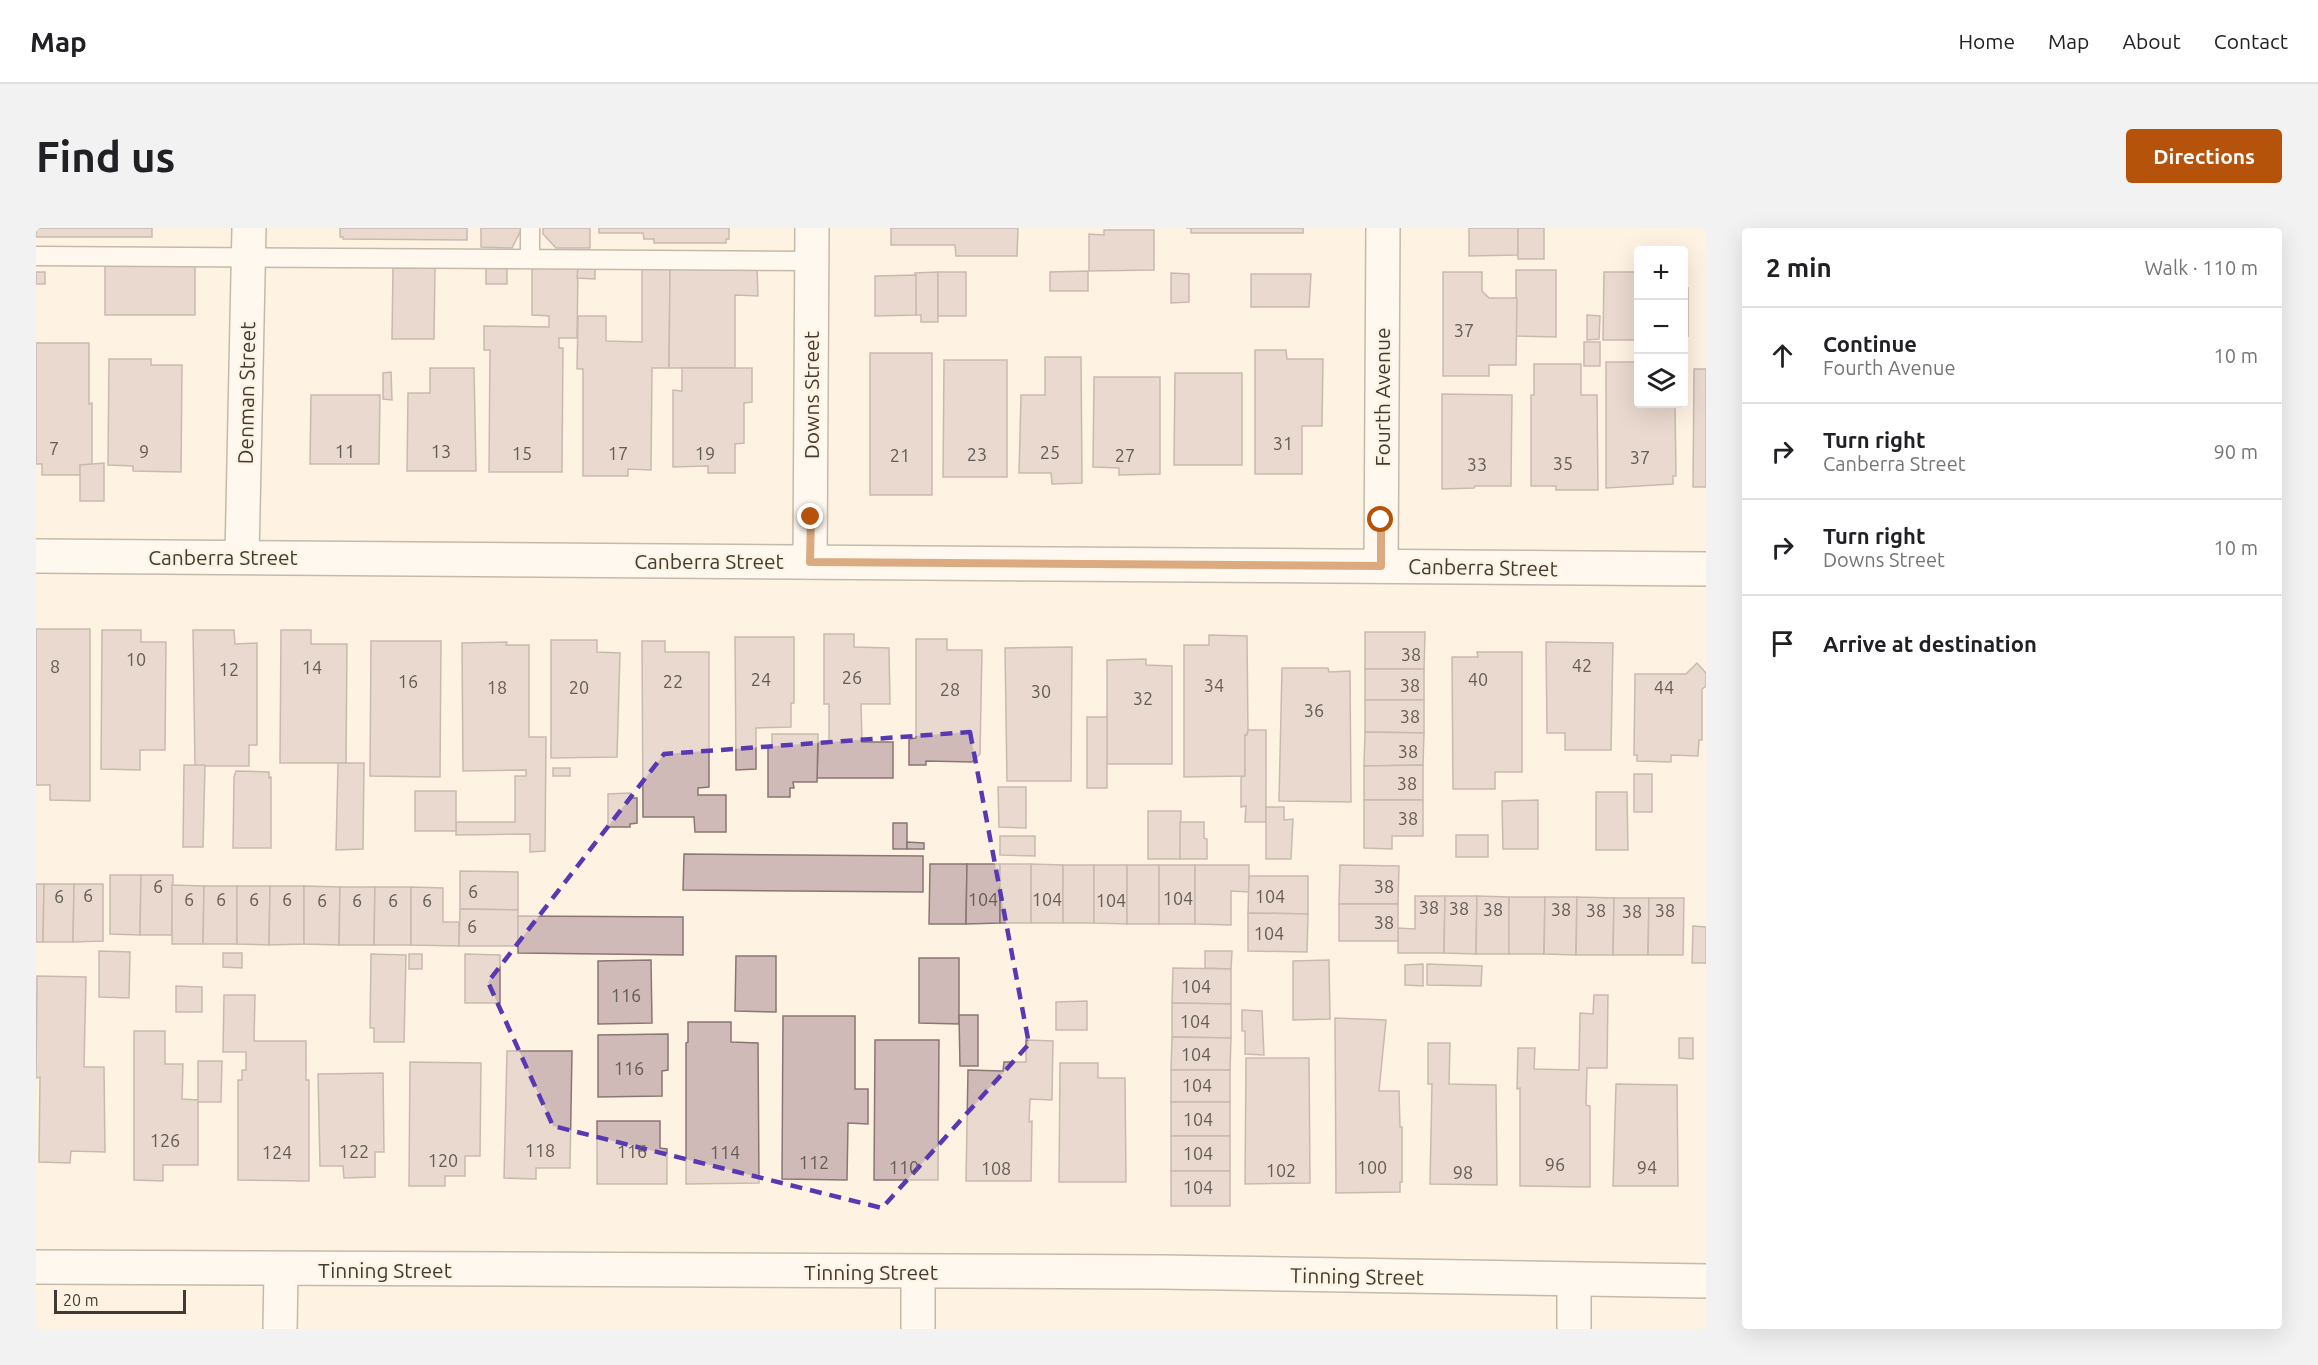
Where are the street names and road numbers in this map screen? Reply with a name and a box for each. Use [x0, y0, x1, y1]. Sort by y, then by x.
street label: Denman Street [233, 321, 259, 465]
street label: Fourth Avenue [1370, 327, 1394, 467]
street label: Downs Street [799, 331, 823, 459]
street label: Canberra Street [148, 545, 298, 569]
street label: Canberra Street [634, 549, 784, 573]
street label: Canberra Street [1408, 554, 1558, 580]
street label: Tinning Street [318, 1258, 452, 1282]
street label: Tinning Street [804, 1260, 938, 1284]
street label: Tinning Street [1290, 1263, 1424, 1289]

